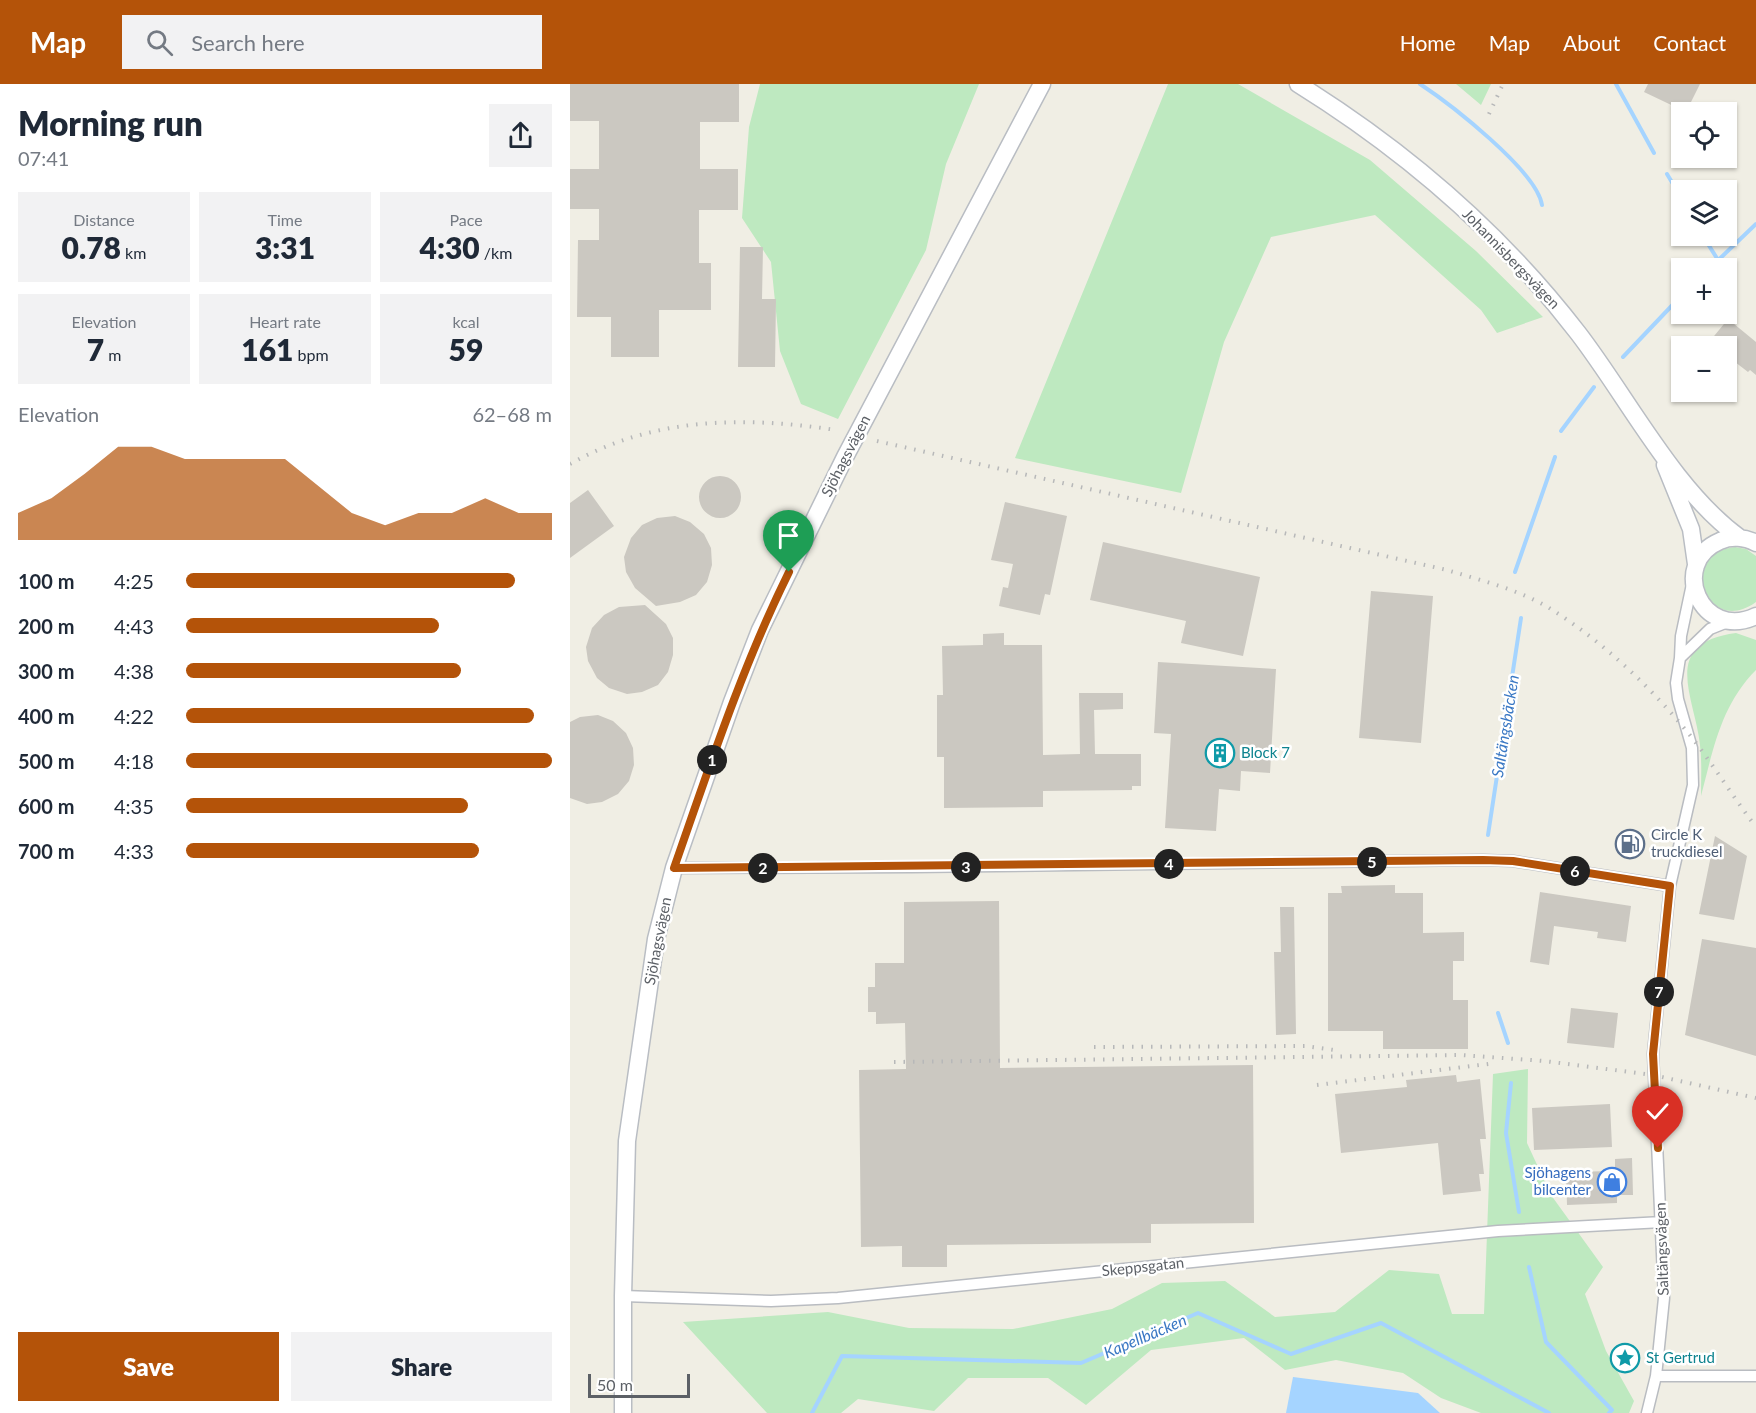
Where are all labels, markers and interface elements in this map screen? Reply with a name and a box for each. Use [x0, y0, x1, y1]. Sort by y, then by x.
search box [122, 15, 542, 69]
text: Map [30, 25, 86, 59]
icon: search [143, 26, 176, 59]
text: Search here [191, 29, 305, 56]
text: Home [1400, 30, 1456, 55]
text: Map [1489, 30, 1530, 55]
text: About [1563, 30, 1620, 55]
text: Contact [1653, 30, 1726, 55]
map controls [1671, 102, 1737, 402]
button: locate [1671, 102, 1737, 168]
text: Morning run [18, 103, 203, 143]
button: share [489, 104, 552, 167]
text: 07:41 [18, 146, 69, 170]
button: layers [1671, 180, 1737, 246]
street label: Johannisbergsvägen [1459, 205, 1564, 312]
text: Distance [73, 210, 135, 229]
text: Time [268, 210, 302, 229]
text: Pace [449, 210, 483, 229]
text: 0.78 [62, 229, 121, 265]
text: 3:31 [255, 229, 315, 265]
text: 4:30 [420, 229, 480, 265]
text: km [121, 243, 146, 262]
text: /km [480, 243, 512, 262]
button: + [1671, 258, 1737, 324]
text: Elevation [72, 312, 137, 331]
text: Heart rate [249, 312, 321, 331]
text: kcal [452, 312, 480, 331]
text: 7 [87, 331, 104, 367]
text: 161 [241, 331, 294, 367]
text: 59 [449, 331, 483, 367]
button: − [1671, 336, 1737, 402]
text: m [104, 345, 121, 364]
text: bpm [294, 345, 329, 364]
text: Elevation [18, 402, 99, 426]
text: 62–68 m [472, 402, 552, 426]
street label: Sjöhagsvägen [817, 412, 873, 499]
pin [763, 510, 814, 572]
icon: arrive [772, 519, 805, 552]
text: 100 m [18, 569, 74, 593]
text: 4:25 [114, 569, 154, 593]
text: 200 m [18, 614, 74, 638]
text: 4:43 [114, 614, 154, 638]
text: 300 m [18, 659, 74, 683]
text: 4:38 [114, 659, 154, 683]
water label: Saltängsbäcken [1487, 673, 1522, 778]
text: 400 m [18, 704, 74, 728]
text: 4:22 [114, 704, 154, 728]
building icon: Block 7 [1204, 737, 1236, 769]
place label: Block 7 [1241, 743, 1290, 761]
pin: 1 [697, 745, 727, 775]
text: 500 m [18, 749, 74, 773]
text: 4:18 [114, 749, 154, 773]
text: 1 [707, 750, 717, 769]
text: 600 m [18, 794, 74, 818]
text: 4:35 [114, 794, 154, 818]
place label: Circle K truckdiesel [1651, 825, 1722, 860]
fuel station icon: Circle K truckdiesel [1614, 828, 1646, 860]
text: 700 m [18, 839, 74, 863]
text: 4:33 [114, 839, 154, 863]
pin: 5 [1357, 847, 1387, 877]
pin: 4 [1154, 849, 1184, 879]
pin: 3 [951, 852, 981, 882]
text: 5 [1367, 852, 1377, 871]
pin: 2 [748, 853, 778, 883]
text: 4 [1164, 854, 1174, 873]
pin: 6 [1560, 856, 1590, 886]
text: 3 [961, 857, 971, 876]
text: 2 [758, 858, 768, 877]
text: 6 [1570, 861, 1580, 880]
street label: Sjöhagsvägen [640, 895, 674, 986]
pin: 7 [1644, 977, 1674, 1007]
text: 7 [1654, 982, 1664, 1001]
pin [1632, 1086, 1683, 1148]
icon: check [1641, 1095, 1674, 1128]
place label: Sjöhagens bilcenter [1525, 1163, 1592, 1198]
shop icon: Sjöhagens bilcenter [1596, 1166, 1628, 1198]
street label: Saltängsvägen [1650, 1202, 1672, 1296]
street label: Skeppsgatan [1101, 1253, 1185, 1279]
water label: Kapellbäcken [1101, 1310, 1189, 1362]
button: Save [18, 1332, 279, 1401]
button: Share [291, 1332, 552, 1401]
place icon: St Gertrud [1609, 1342, 1641, 1374]
place label: St Gertrud [1646, 1348, 1715, 1366]
scale bar [588, 1371, 690, 1398]
text: 50 m [597, 1375, 633, 1394]

